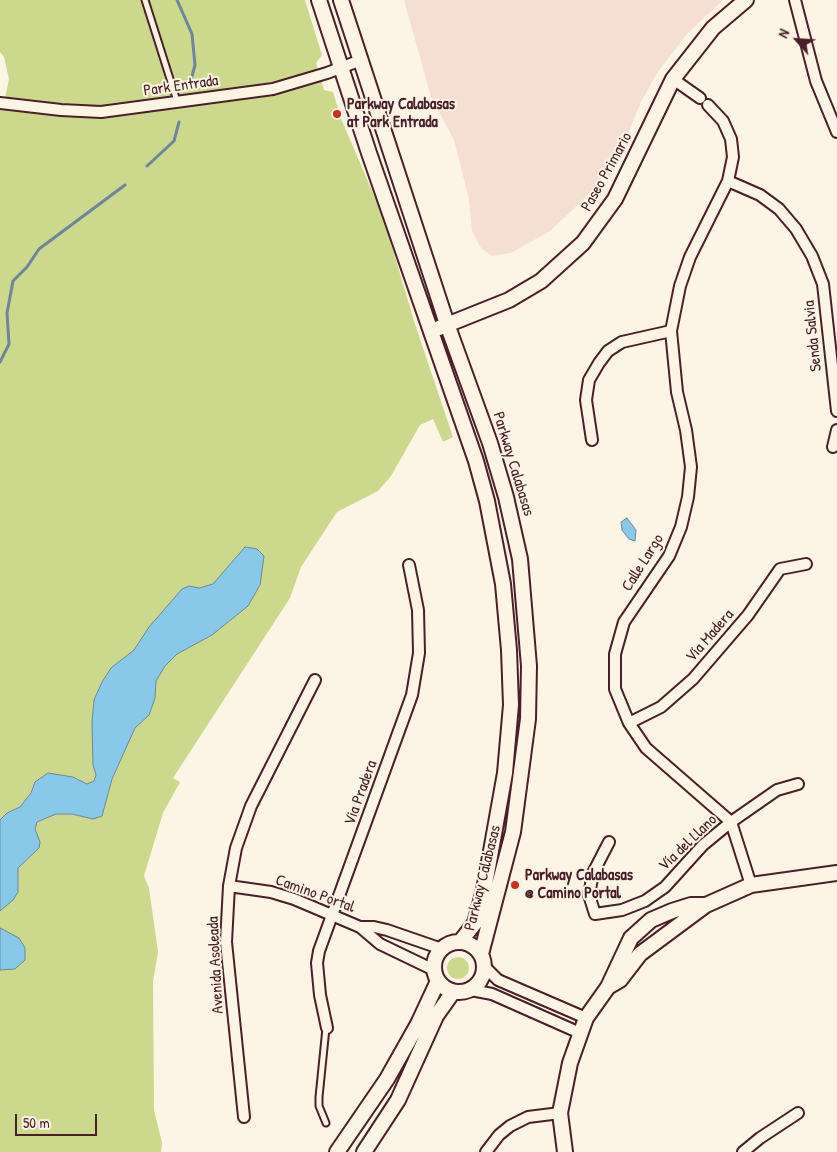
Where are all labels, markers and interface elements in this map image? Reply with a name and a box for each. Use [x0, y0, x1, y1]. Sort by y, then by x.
north arrow [772, 15, 822, 65]
text: N [773, 26, 793, 41]
street label: Park Entrada [142, 71, 220, 101]
place label: Parkway Calabasas at Park Entrada [347, 95, 455, 133]
marker: Parkway Calabasas at Park Entrada [331, 108, 343, 120]
street label: Paseo Primario [577, 129, 637, 215]
street label: Senda Salvia [800, 300, 826, 372]
street label: Parkway Calabasas [488, 410, 538, 518]
street label: Calle Largo [618, 531, 668, 595]
street label: Vía Madera [682, 606, 738, 666]
street label: Via Pradera [340, 758, 382, 828]
street label: Vía del Llano [655, 811, 721, 875]
street label: Parkway Calabasas [461, 823, 505, 933]
place label: Parkway Calabasas @ Camino Portal [525, 866, 633, 904]
street label: Camino Portal [273, 871, 357, 917]
marker: Parkway Calabasas @ Camino Portal [509, 879, 521, 891]
street label: Avenida Asoleada [204, 916, 228, 1014]
scale bar [18, 1104, 100, 1136]
text: 50 m [23, 1112, 50, 1133]

